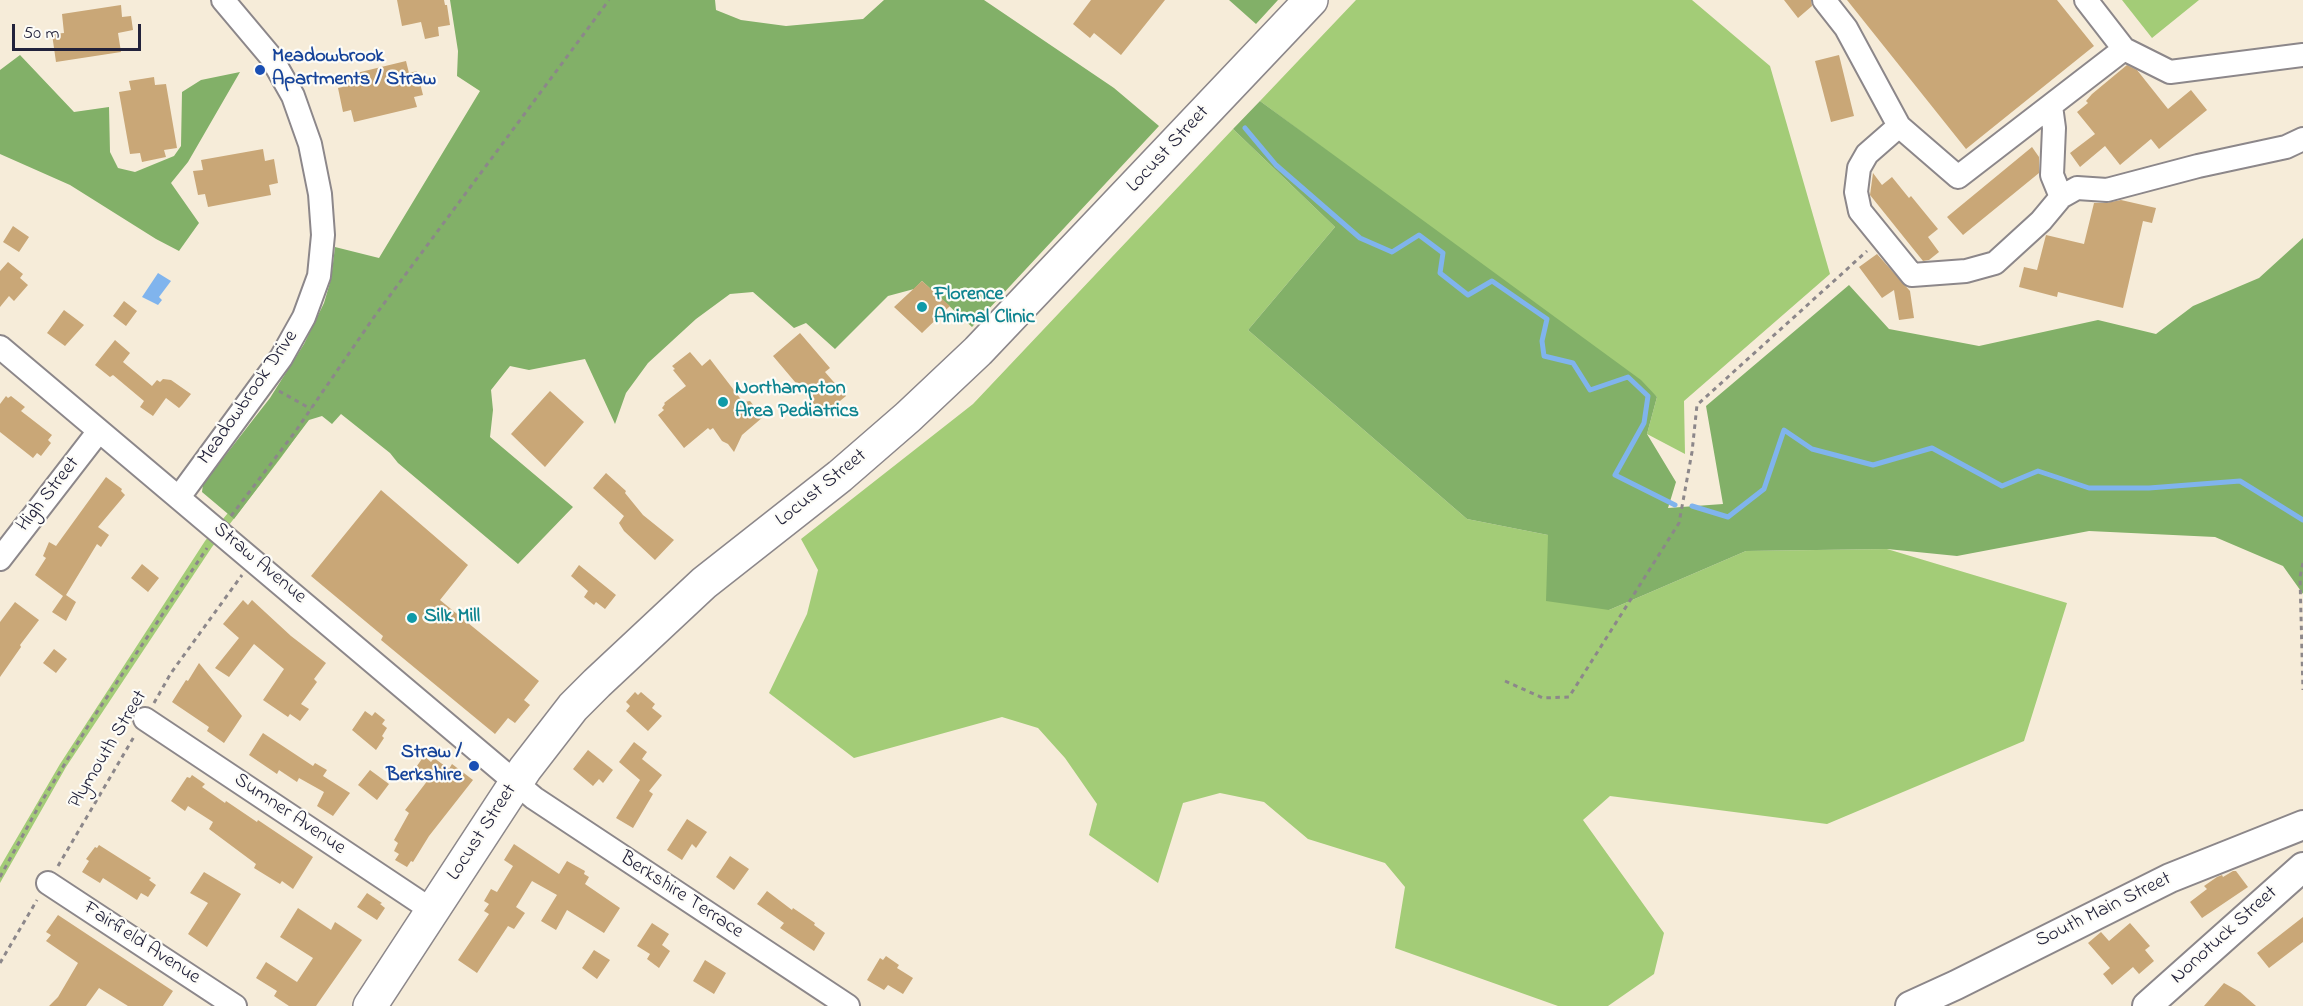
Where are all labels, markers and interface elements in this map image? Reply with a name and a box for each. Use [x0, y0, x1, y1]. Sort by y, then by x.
scale bar [15, 12, 144, 50]
text: 50 m [23, 21, 60, 47]
place label: Meadowbrook Apartments / Straw [272, 46, 436, 93]
marker: Meadowbrook Apartments / Straw [253, 63, 267, 77]
street label: Locust Street [1123, 101, 1215, 199]
place label: Florence Animal Clinic [934, 284, 1035, 331]
marker: Florence Animal Clinic [915, 300, 929, 314]
street label: Meadowbrook Drive [194, 326, 304, 470]
place label: Northampton Area Pediatrics [735, 378, 859, 425]
marker: Northampton Area Pediatrics [716, 395, 730, 409]
street label: Locust Street [772, 445, 872, 533]
street label: High Street [12, 453, 86, 537]
street label: Straw Avenue [207, 518, 311, 610]
place label: Silk Mill [424, 606, 480, 630]
marker: Silk Mill [405, 611, 419, 625]
street label: Plymouth Street [64, 686, 154, 814]
place label: Straw / Berkshire [386, 742, 462, 789]
marker: Straw / Berkshire [467, 759, 481, 773]
street label: Sumner Avenue [229, 769, 349, 861]
street label: Locust Street [443, 780, 523, 886]
street label: Berkshire Terrace [615, 847, 747, 945]
street label: South Main Street [2032, 868, 2176, 954]
street label: Nonotuck Street [2167, 882, 2283, 990]
street label: Fairfield Avenue [78, 897, 204, 991]

